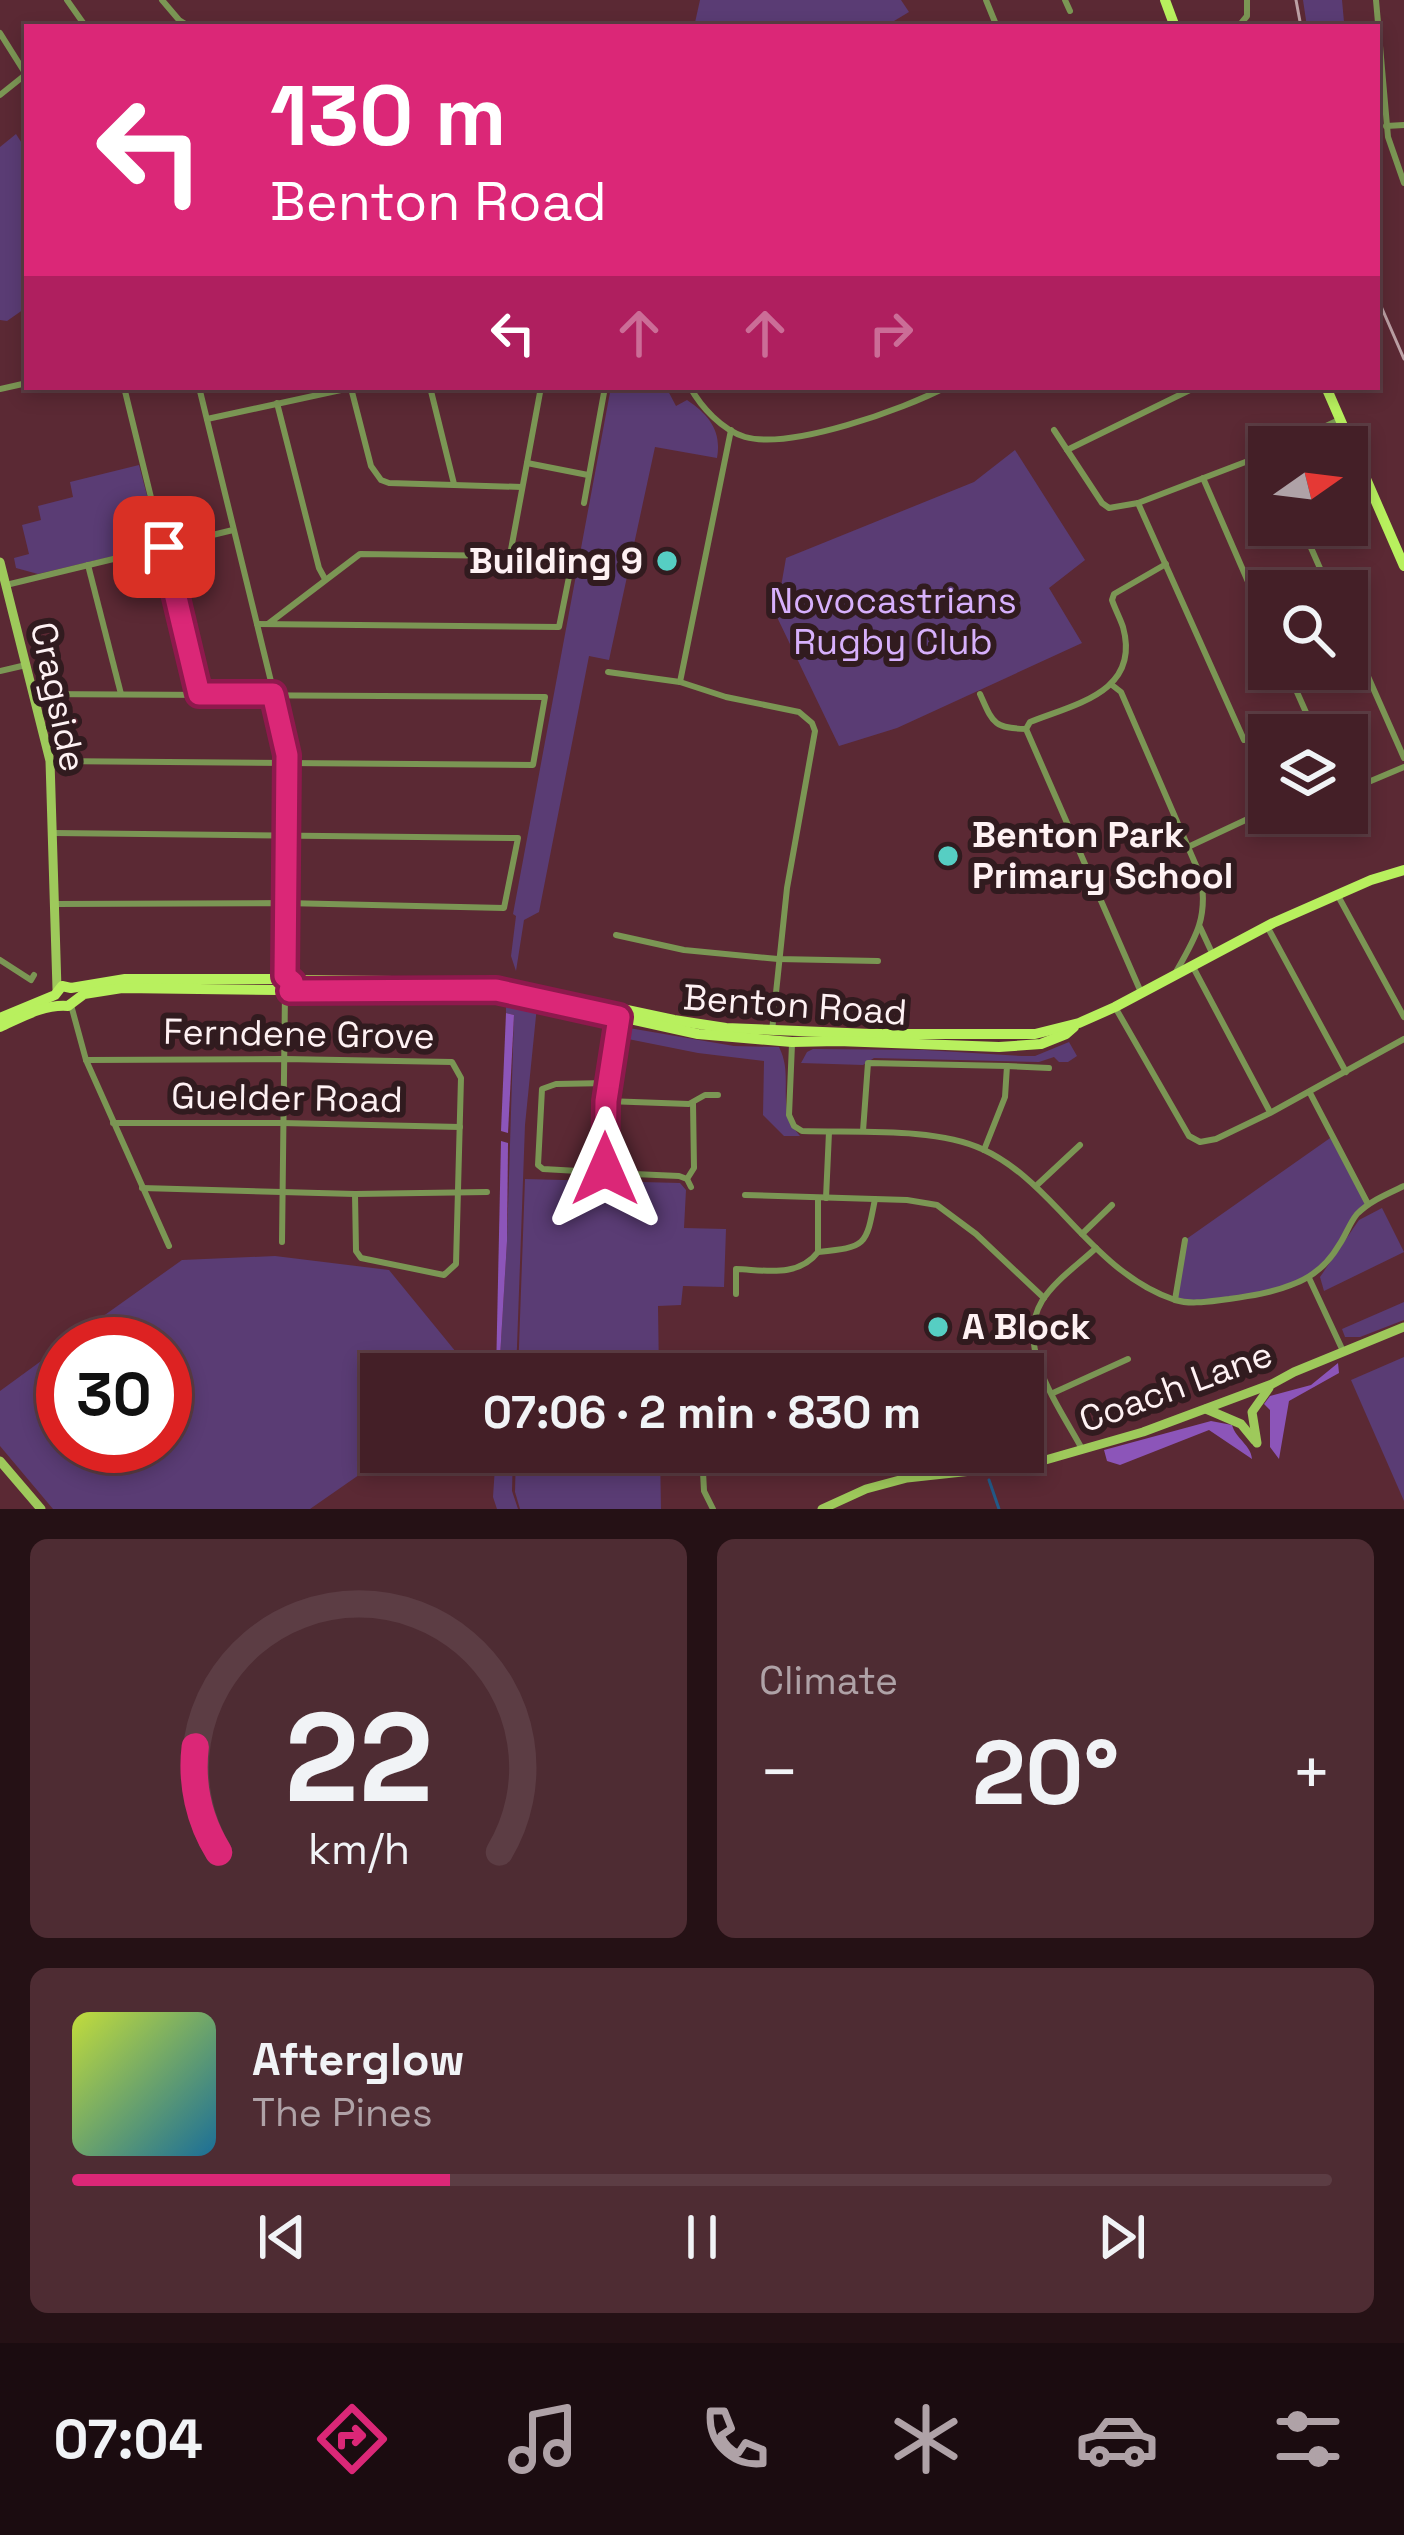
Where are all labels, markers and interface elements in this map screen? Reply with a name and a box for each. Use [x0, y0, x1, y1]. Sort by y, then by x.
text: 130 m [270, 62, 507, 170]
icon: left [72, 72, 228, 228]
text: Benton Road [270, 167, 607, 236]
icon: left [480, 300, 546, 366]
icon: ahead [606, 300, 672, 366]
icon: ahead [732, 300, 798, 366]
icon: right [858, 300, 924, 366]
north arrow [1248, 426, 1368, 546]
map controls [1248, 426, 1368, 834]
pin [113, 496, 215, 598]
icon: arrive [131, 514, 197, 580]
place label: Building 9 [469, 538, 643, 584]
marker: Building 9 [654, 548, 680, 574]
button: search [1248, 570, 1368, 690]
park label: Novocastrians Rugby Club [769, 578, 1017, 665]
street label: Cragside [20, 618, 96, 776]
button: layers [1248, 714, 1368, 834]
place label: Benton Park Primary School [972, 812, 1233, 899]
marker: Benton Park Primary School [935, 843, 961, 869]
street label: Benton Road [681, 974, 909, 1036]
street label: Ferndene Grove [163, 1009, 435, 1059]
street label: Guelder Road [171, 1073, 403, 1123]
position arrow [542, 1106, 668, 1232]
place label: A Block [962, 1304, 1090, 1350]
marker: A Block [925, 1314, 951, 1340]
speed limit sign: 30 [36, 1317, 192, 1473]
street label: Coach Lane [1073, 1331, 1279, 1443]
text: 07:06 · 2 min · 830 m [483, 1384, 921, 1441]
text: Climate [759, 1656, 898, 1705]
text: 22 [284, 1678, 433, 1837]
text: 20° [972, 1715, 1119, 1830]
text: − [759, 1730, 800, 1814]
text: + [1291, 1730, 1332, 1814]
text: km/h [307, 1821, 410, 1876]
text: Afterglow [252, 2031, 465, 2088]
text: The Pines [252, 2088, 433, 2137]
icon: previous [249, 2204, 315, 2270]
icon: pause [669, 2204, 735, 2270]
icon: next [1089, 2204, 1155, 2270]
icon: directions [310, 2397, 394, 2481]
icon: music [501, 2397, 585, 2481]
icon: phone [693, 2397, 777, 2481]
icon: climate [884, 2397, 968, 2481]
icon: car [1075, 2397, 1159, 2481]
icon: filters [1266, 2397, 1350, 2481]
text: 07:04 [54, 2405, 203, 2474]

